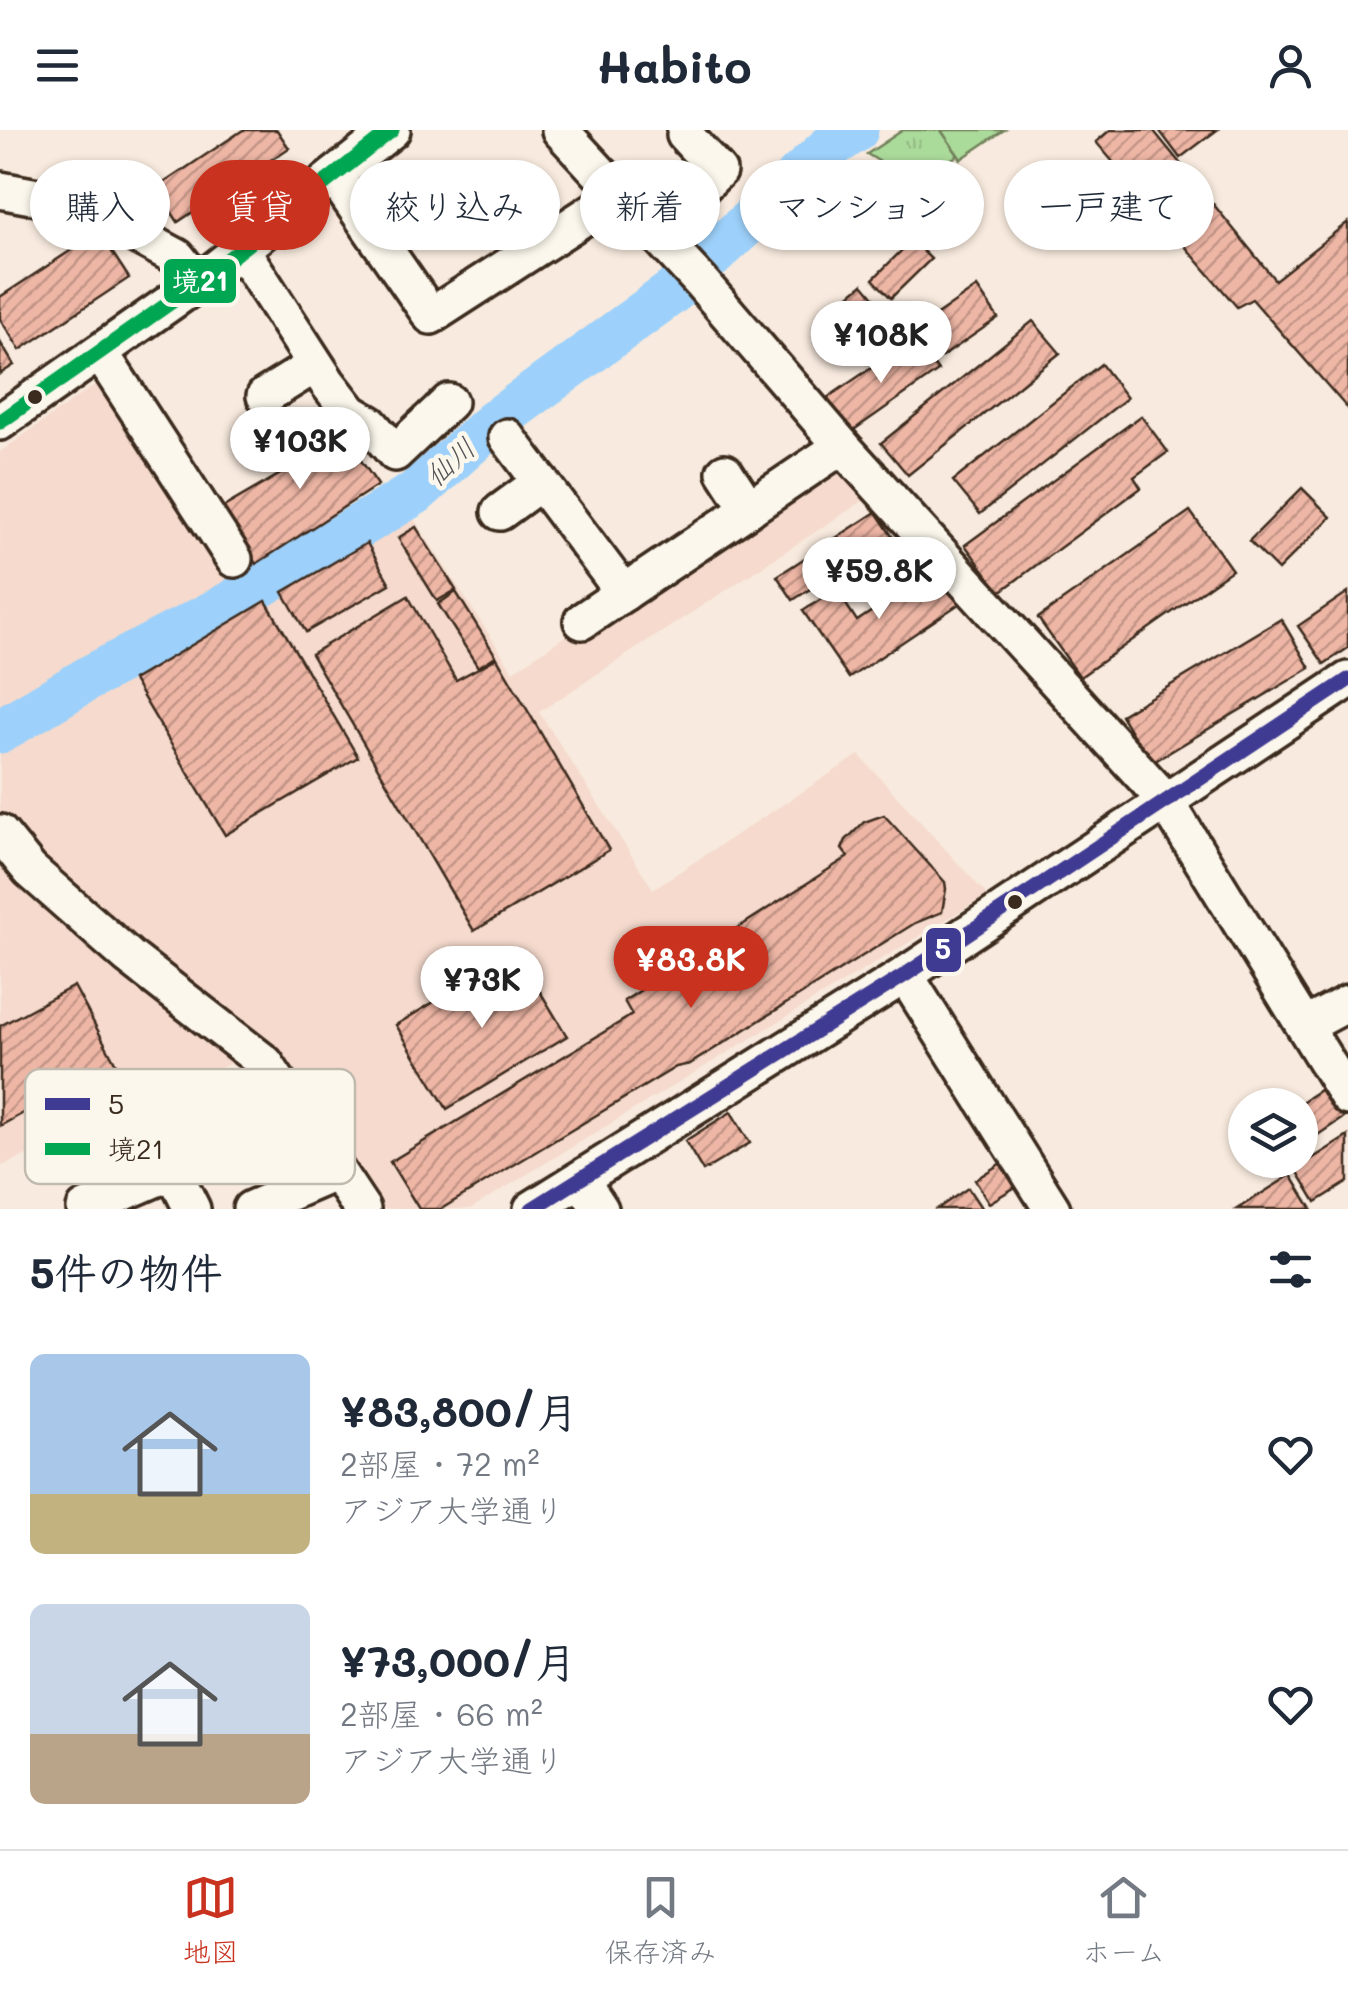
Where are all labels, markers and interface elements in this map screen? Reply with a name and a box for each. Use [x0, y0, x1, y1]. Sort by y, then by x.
text: Habito [597, 36, 751, 94]
icon: menu [30, 38, 85, 93]
icon: person [1263, 38, 1318, 93]
chip: 購入 [30, 160, 170, 250]
chip: 賃貸 [190, 160, 330, 250]
chip: 絞り込み [350, 160, 560, 250]
chip: 新着 [580, 160, 720, 250]
chip: マンション [740, 160, 984, 250]
chip: 一戸建て [1004, 160, 1214, 250]
line badge: 境21 [162, 257, 238, 305]
text: 境21 [172, 262, 228, 298]
pin: ¥108K [811, 301, 951, 386]
text: ¥108K [833, 312, 929, 354]
unlabelled marker [25, 387, 45, 407]
pin: ¥103K [230, 407, 370, 492]
text: ¥103K [252, 418, 348, 460]
water label: 仙川 [416, 429, 482, 493]
pin: ¥59.8K [798, 537, 960, 622]
text: ¥59.8K [824, 548, 934, 590]
unlabelled marker [1005, 892, 1025, 912]
pin: ¥83.8K [610, 926, 772, 1011]
line badge: 5 [924, 926, 963, 974]
text: 5 [935, 930, 951, 966]
text: ¥83.8K [636, 937, 746, 979]
pin: ¥73K [423, 946, 541, 1031]
text: ¥73K [442, 957, 522, 999]
legend [25, 1069, 355, 1184]
text: 5 [108, 1085, 124, 1121]
map controls [1228, 1088, 1318, 1178]
button: layers [1228, 1088, 1318, 1178]
text: 境21 [108, 1130, 164, 1166]
icon: filters [1263, 1242, 1318, 1297]
text: 5件の物件 [30, 1244, 223, 1299]
text: ¥83,800/月 [340, 1383, 578, 1438]
icon: home [110, 1394, 230, 1514]
icon: heart [1263, 1427, 1318, 1482]
text: 2部屋 · 72 m² [340, 1442, 540, 1484]
text: アジア大学通り [340, 1488, 565, 1530]
text: ¥73,000/月 [340, 1633, 577, 1688]
icon: home [110, 1644, 230, 1764]
icon: heart [1263, 1677, 1318, 1732]
text: 2部屋 · 66 m² [340, 1692, 543, 1734]
text: アジア大学通り [340, 1738, 565, 1780]
tab: 地図 [183, 1870, 239, 1970]
tab: 保存済み [605, 1870, 717, 1970]
tab: ホーム [1082, 1870, 1165, 1970]

